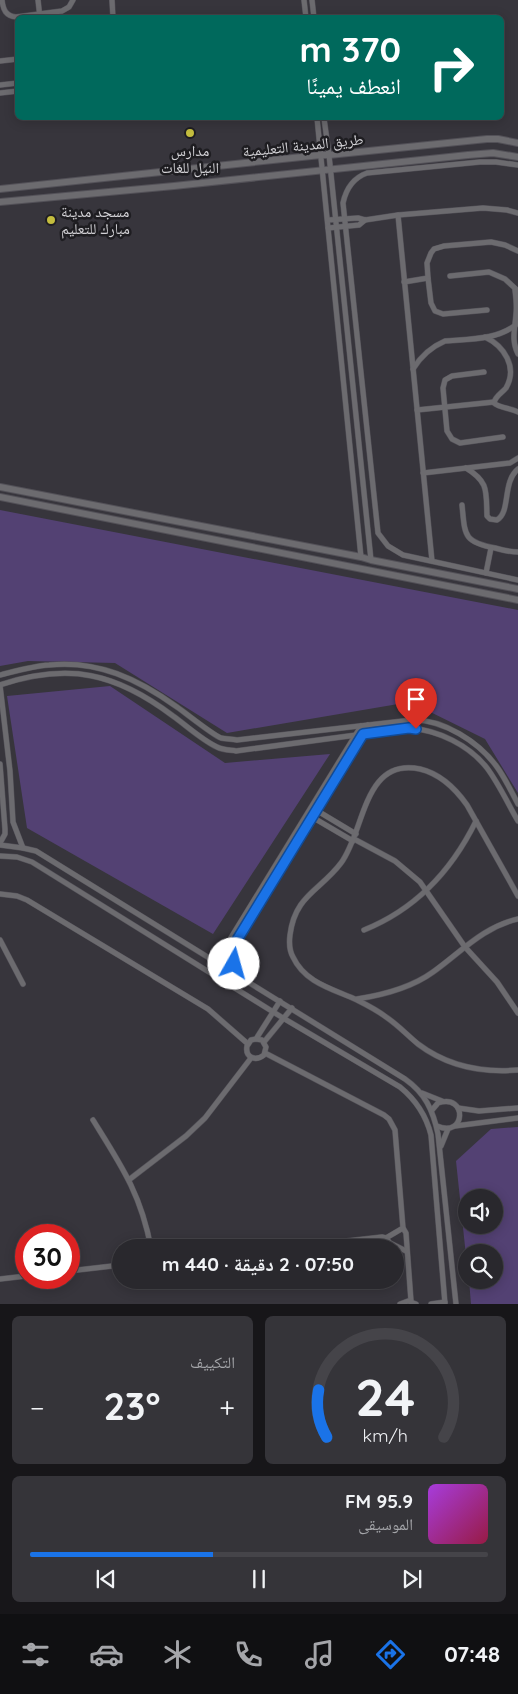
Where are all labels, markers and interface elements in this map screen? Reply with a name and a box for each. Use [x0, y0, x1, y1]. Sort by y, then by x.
text: 370 m [299, 27, 401, 71]
icon: right [419, 35, 484, 100]
text: انعطف يمينًا [306, 72, 401, 100]
marker: مدارس النيل للغات [184, 127, 196, 139]
street label: طريق المدينة التعليمية [242, 129, 364, 162]
place label: مدارس النيل للغات [161, 141, 219, 178]
place label: مسجد مدينة مبارك للتعليم [61, 202, 130, 239]
marker: مسجد مدينة مبارك للتعليم [45, 214, 57, 226]
pin [395, 678, 437, 729]
icon: arrive [402, 685, 430, 713]
position arrow [207, 937, 259, 989]
map controls [458, 1189, 503, 1289]
button: sound [458, 1189, 503, 1234]
speed limit sign: 30 [15, 1224, 80, 1289]
button: search [458, 1244, 503, 1289]
text: 07:50 · 2 دقيقة · 440 m [162, 1252, 354, 1276]
text: التكييف [190, 1352, 235, 1372]
text: 24 [355, 1364, 416, 1429]
text: 23° [103, 1382, 160, 1430]
text: − [30, 1390, 45, 1425]
text: + [219, 1390, 235, 1425]
text: km/h [363, 1424, 408, 1446]
text: 95.9 FM [345, 1489, 413, 1513]
text: الموسيقى [358, 1514, 413, 1534]
icon: previous [92, 1565, 120, 1593]
icon: pause [245, 1565, 273, 1593]
icon: next [398, 1565, 426, 1593]
icon: filters [18, 1637, 53, 1672]
icon: car [89, 1637, 124, 1672]
icon: climate [160, 1637, 195, 1672]
icon: phone [231, 1637, 266, 1672]
icon: music [302, 1637, 337, 1672]
icon: directions [373, 1637, 408, 1672]
text: 07:48 [444, 1640, 500, 1668]

